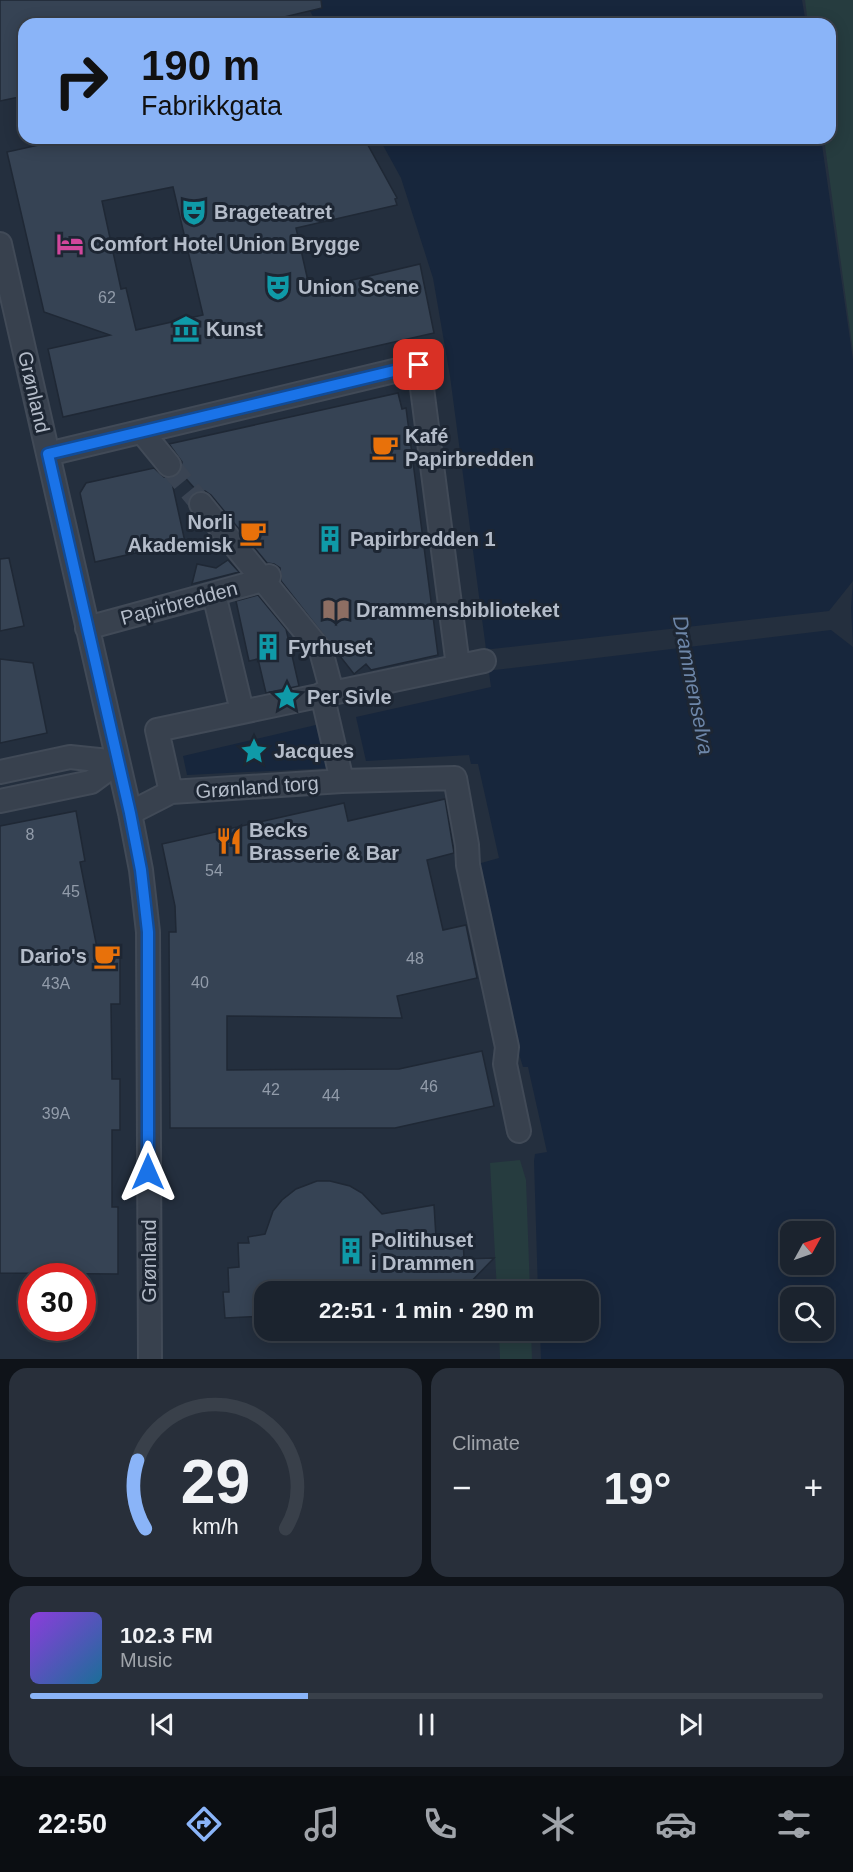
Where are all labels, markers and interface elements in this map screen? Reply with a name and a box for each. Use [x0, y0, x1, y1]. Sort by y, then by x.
icon: right [42, 42, 120, 120]
text: 190 m [141, 42, 260, 89]
text: Fabrikkgata [141, 91, 282, 121]
theatre icon: Brageteatret [179, 197, 209, 227]
place label: Brageteatret [214, 201, 332, 223]
hotel icon: Comfort Hotel Union Brygge [55, 229, 85, 259]
place label: Comfort Hotel Union Brygge [90, 233, 360, 255]
theatre icon: Union Scene [263, 272, 293, 302]
place label: Union Scene [298, 276, 419, 298]
house number: 62 [98, 289, 116, 306]
museum icon: Kunst [171, 314, 201, 344]
place label: Kunst [206, 318, 263, 340]
pin [393, 339, 444, 390]
icon: arrive [402, 348, 435, 381]
street label: Grønland [14, 349, 54, 435]
place label: Kafé Papirbredden [405, 425, 534, 470]
cafe icon: Kafé Papirbredden [370, 432, 400, 462]
place label: Norli Akademisk [127, 511, 234, 556]
cafe icon: Norli Akademisk [238, 518, 268, 548]
building icon: Papirbredden 1 [315, 524, 345, 554]
place label: Papirbredden 1 [350, 528, 496, 550]
street label: Papirbredden [118, 577, 240, 629]
library icon: Drammensbiblioteket [321, 595, 351, 625]
place label: Drammensbiblioteket [356, 599, 560, 621]
water label: Drammenselva [669, 613, 718, 756]
building icon: Fyrhuset [253, 632, 283, 662]
place label: Fyrhuset [288, 636, 373, 658]
place icon: Per Sivle [272, 682, 302, 712]
place label: Per Sivle [307, 686, 392, 708]
place icon: Jacques [239, 736, 269, 766]
place label: Jacques [274, 740, 354, 762]
street label: Grønland torg [195, 772, 319, 802]
place label: Becks Brasserie & Bar [249, 819, 399, 864]
house number: 8 [26, 826, 35, 843]
restaurant icon: Becks Brasserie & Bar [214, 826, 244, 856]
house number: 54 [205, 862, 223, 879]
house number: 45 [62, 883, 80, 900]
cafe icon: Dario's [92, 941, 122, 971]
place label: Dario's [20, 945, 87, 967]
house number: 48 [406, 950, 424, 967]
house number: 40 [191, 974, 209, 991]
house number: 43A [42, 975, 71, 992]
house number: 46 [420, 1078, 438, 1095]
house number: 42 [262, 1081, 280, 1098]
house number: 44 [322, 1087, 340, 1104]
house number: 39A [42, 1105, 71, 1122]
position arrow [116, 1140, 180, 1204]
street label: Grønland [138, 1219, 160, 1303]
north arrow [780, 1221, 834, 1275]
map controls [780, 1221, 834, 1341]
place label: Politihuset i Drammen [371, 1229, 474, 1274]
building icon: Politihuset i Drammen [336, 1236, 366, 1266]
speed limit sign: 30 [18, 1263, 96, 1341]
button: search [780, 1287, 834, 1341]
text: 22:51 · 1 min · 290 m [319, 1298, 534, 1323]
text: Climate [452, 1432, 520, 1454]
text: 29 [181, 1447, 250, 1516]
text: 19° [603, 1463, 672, 1514]
text: − [452, 1469, 471, 1506]
text: + [804, 1469, 823, 1506]
text: km/h [192, 1516, 239, 1540]
text: 102.3 FM [120, 1623, 213, 1648]
text: Music [120, 1649, 172, 1671]
icon: previous [146, 1708, 179, 1741]
icon: pause [410, 1708, 443, 1741]
icon: next [674, 1708, 707, 1741]
icon: directions [183, 1803, 225, 1845]
icon: music [301, 1803, 343, 1845]
icon: phone [419, 1803, 461, 1845]
icon: climate [537, 1803, 579, 1845]
icon: car [655, 1803, 697, 1845]
icon: filters [773, 1803, 815, 1845]
text: 22:50 [38, 1809, 107, 1839]

